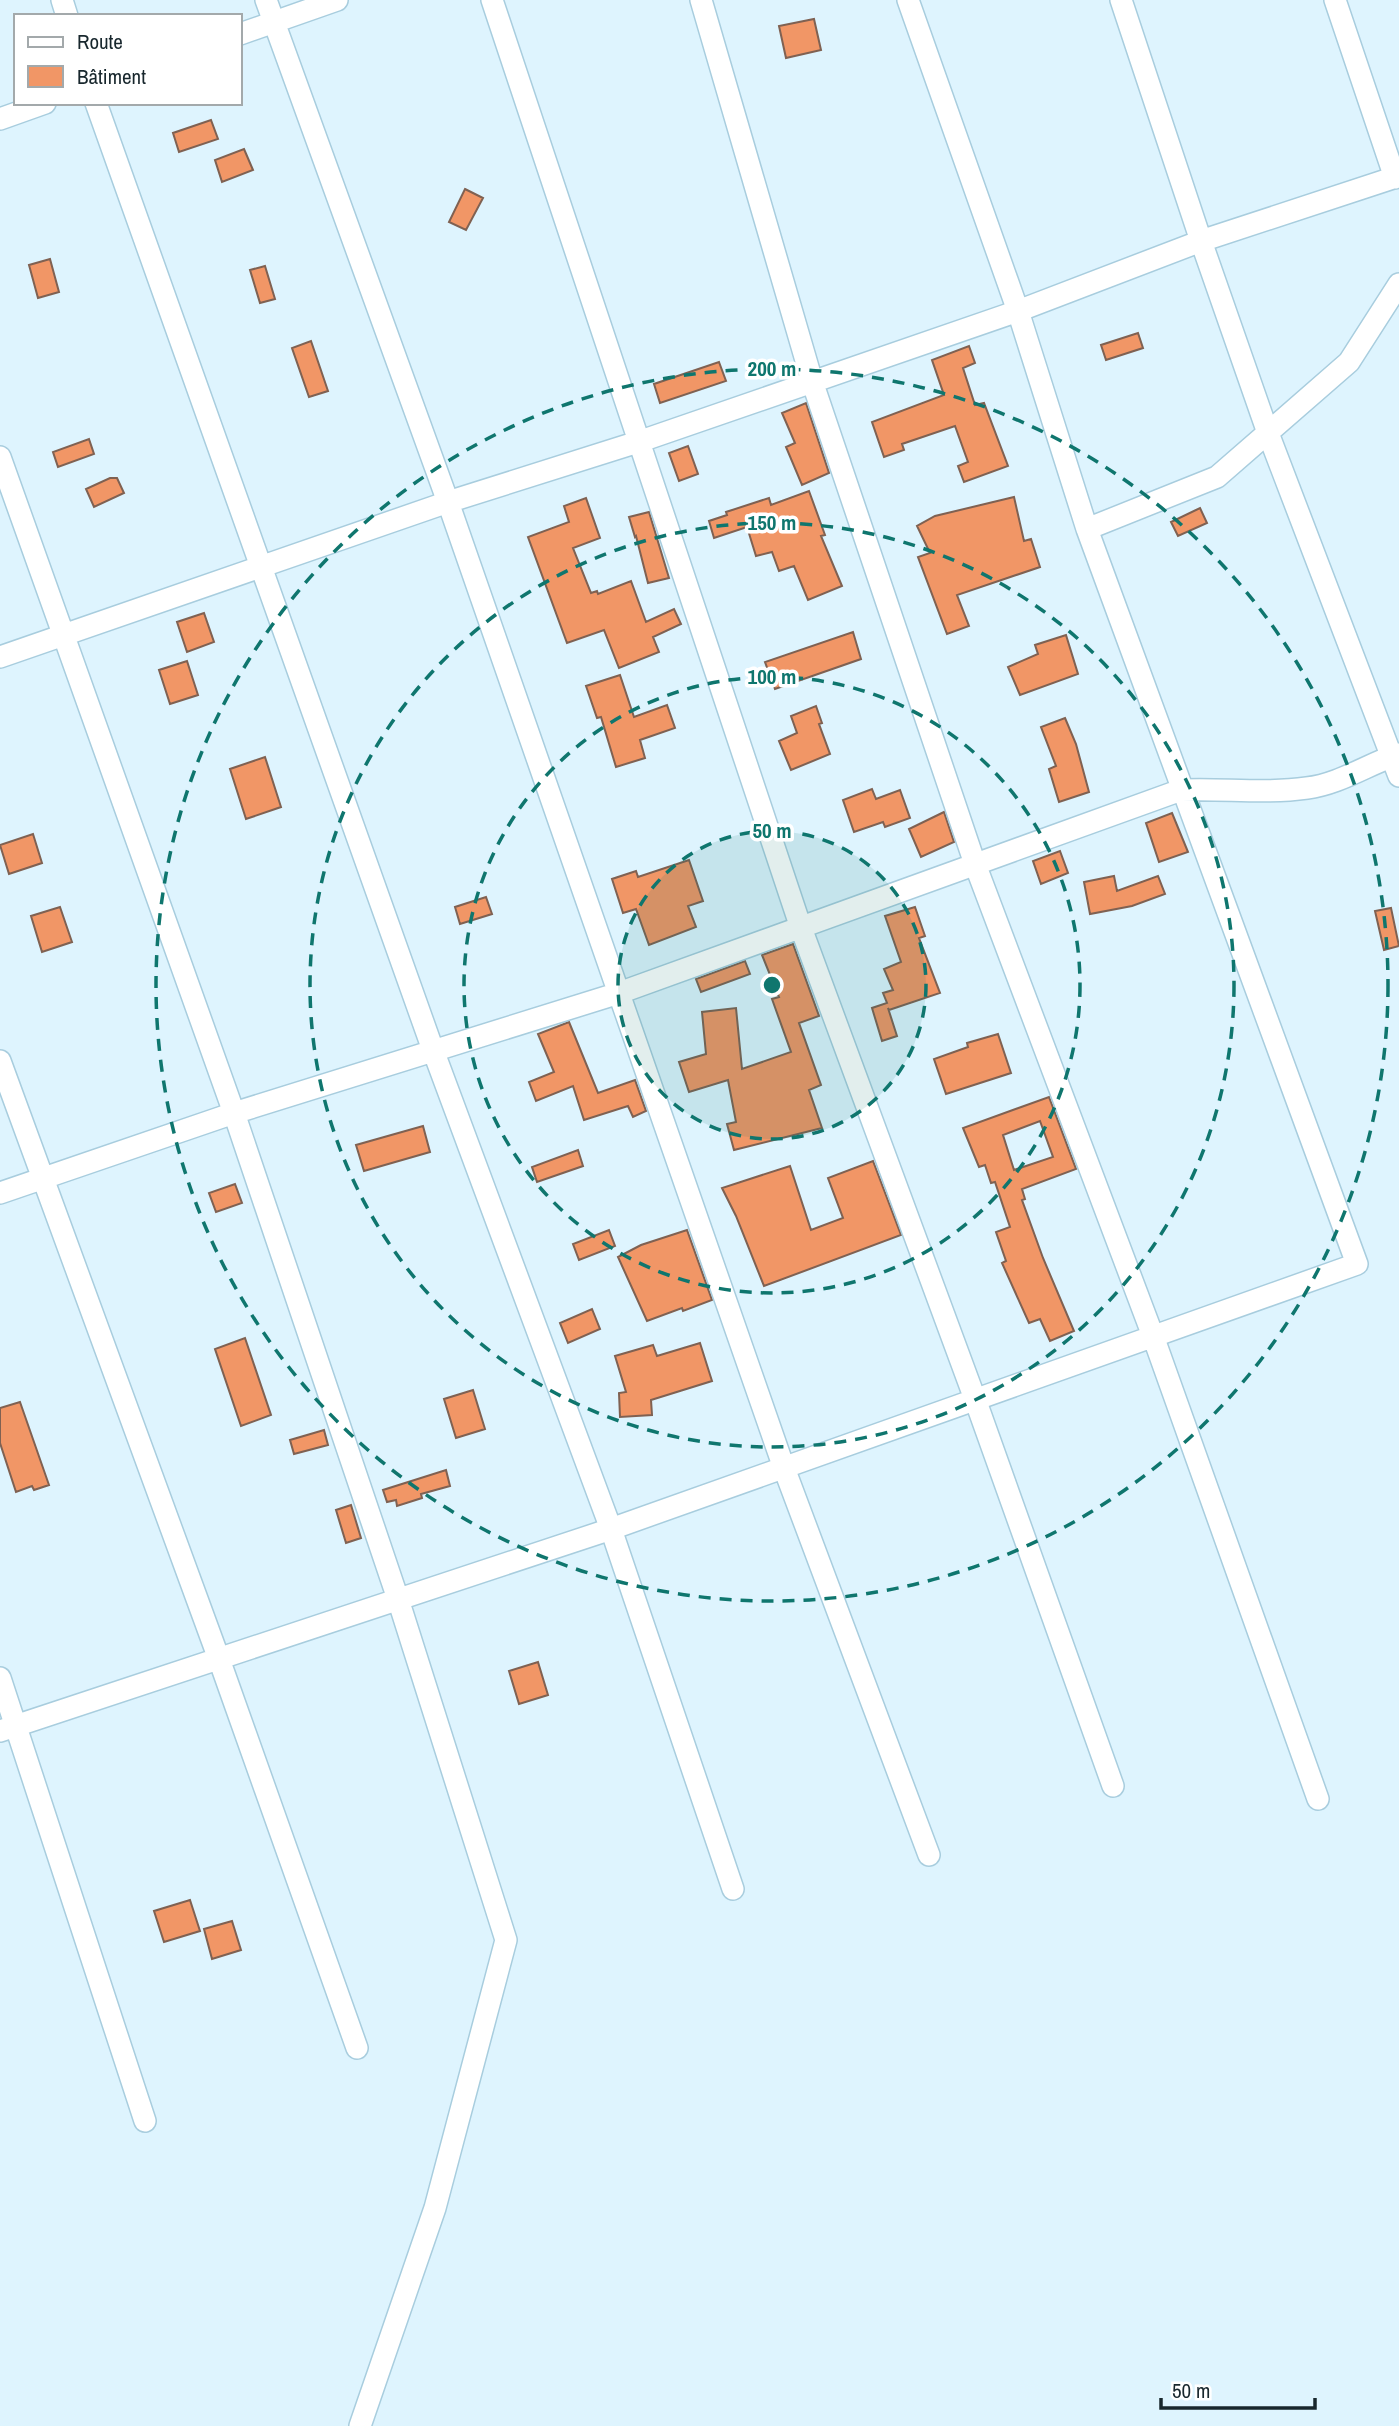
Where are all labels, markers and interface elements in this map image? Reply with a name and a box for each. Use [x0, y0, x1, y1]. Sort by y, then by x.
legend [14, 14, 242, 105]
text: Route [77, 27, 123, 56]
text: Bâtiment [77, 62, 146, 91]
text: 200 m [748, 354, 796, 383]
text: 150 m [748, 508, 796, 537]
text: 100 m [748, 662, 796, 691]
text: 50 m [752, 816, 792, 845]
centre of rings [760, 973, 784, 997]
scale bar [1161, 2366, 1315, 2410]
text: 50 m [1172, 2376, 1210, 2405]

